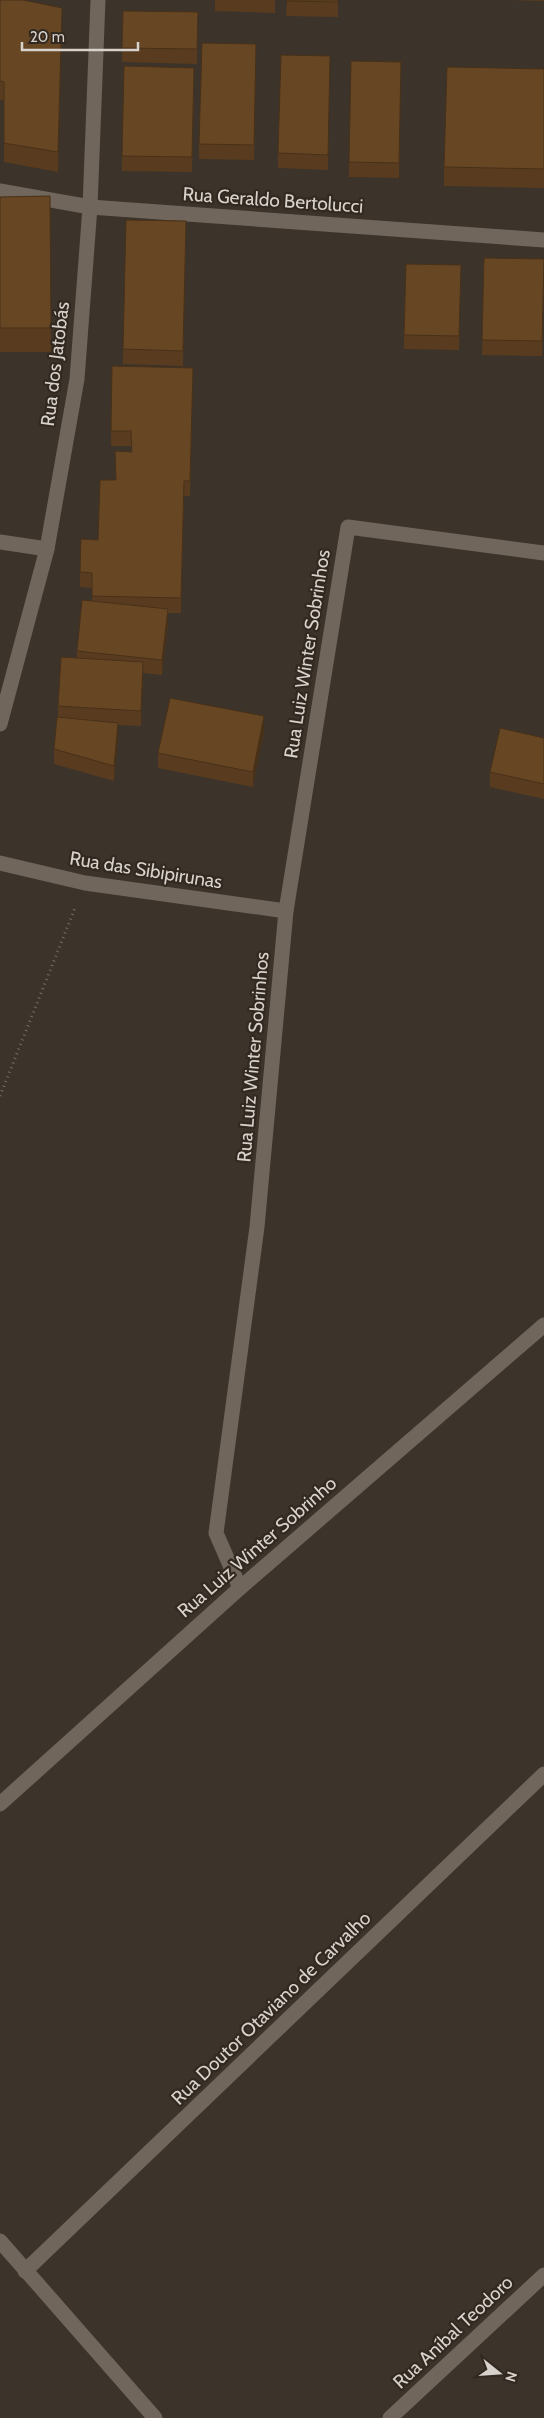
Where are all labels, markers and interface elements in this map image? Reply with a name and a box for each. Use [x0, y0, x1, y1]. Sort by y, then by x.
scale bar [22, 20, 139, 52]
text: 20 m [30, 28, 65, 46]
street label: Rua Geraldo Bertolucci [182, 182, 364, 218]
street label: Rua dos Jatobás [36, 300, 74, 428]
street label: Rua Luiz Winter Sobrinhos [279, 548, 335, 760]
street label: Rua das Sibipirunas [68, 847, 224, 893]
street label: Rua Luiz Winter Sobrinhos [232, 951, 274, 1163]
street label: Rua Luiz Winter Sobrinho [173, 1472, 341, 1622]
street label: Rua Doutor Otaviano de Carvalho [166, 1907, 376, 2109]
street label: Rua Aníbal Teodoro [388, 2271, 518, 2393]
north arrow [474, 2348, 524, 2398]
text: N [501, 2369, 521, 2384]

